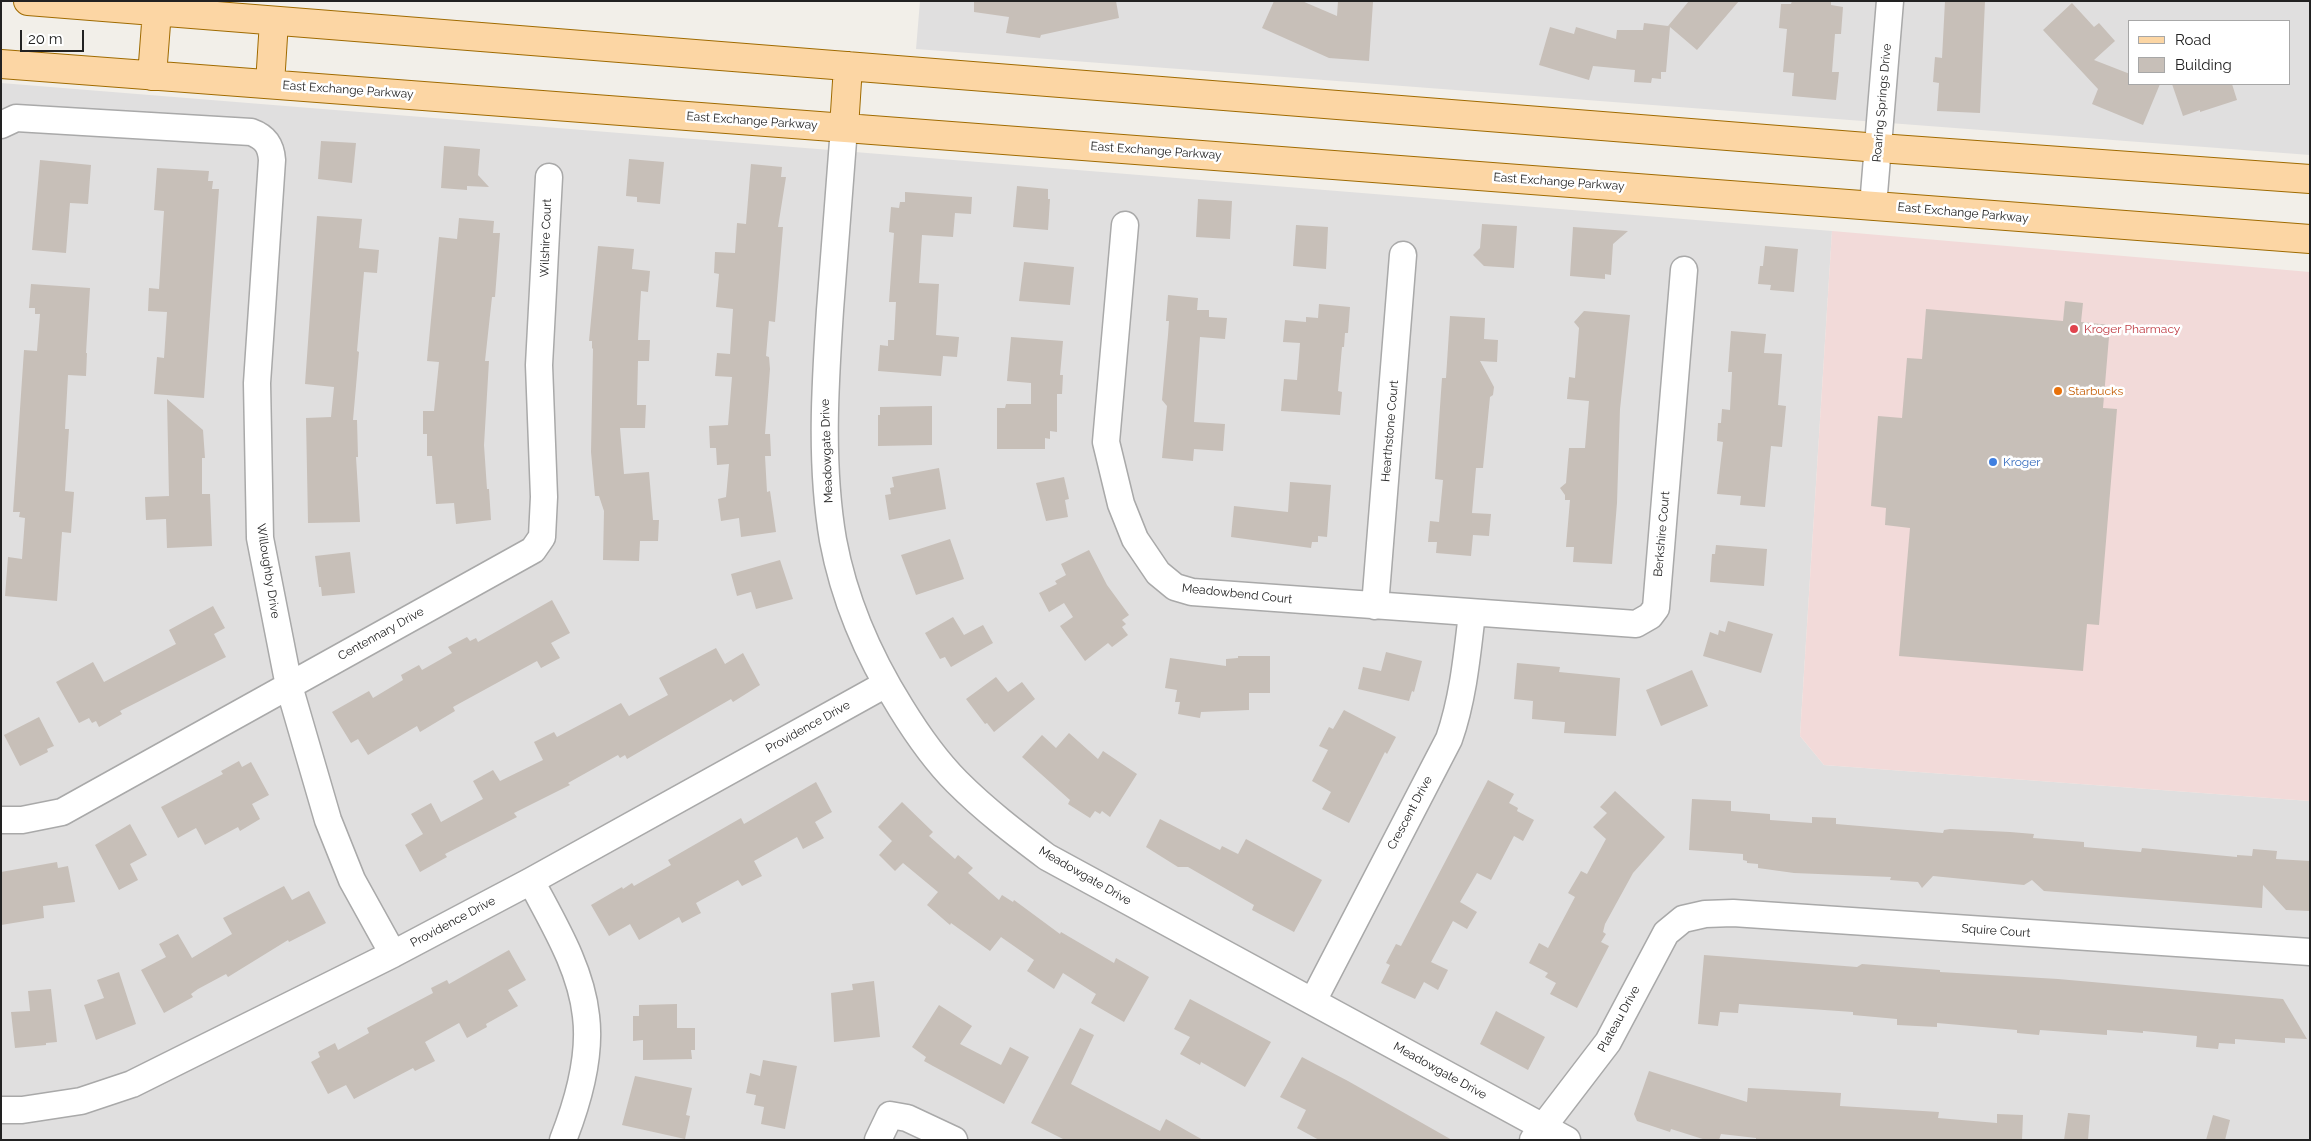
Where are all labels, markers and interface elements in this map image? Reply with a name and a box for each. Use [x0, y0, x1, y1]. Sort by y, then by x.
scale bar [22, 20, 86, 52]
legend [2128, 20, 2291, 85]
text: 20 m [28, 30, 63, 48]
text: Road [2175, 31, 2211, 49]
street label: Roaring Springs Drive [1870, 43, 1894, 163]
text: Building [2175, 56, 2232, 74]
street label: East Exchange Parkway [282, 78, 414, 102]
street label: East Exchange Parkway [686, 109, 818, 133]
street label: East Exchange Parkway [1090, 139, 1222, 163]
street label: East Exchange Parkway [1493, 170, 1625, 194]
street label: Wilshire Court [537, 198, 555, 278]
street label: East Exchange Parkway [1897, 200, 2029, 226]
place label: Kroger Pharmacy [2084, 322, 2180, 336]
marker: Kroger Pharmacy [2068, 323, 2080, 335]
street label: Hearthstone Court [1378, 379, 1402, 483]
place label: Starbucks [2068, 384, 2123, 398]
marker: Starbucks [2052, 385, 2064, 397]
street label: Meadowgate Drive [818, 399, 836, 503]
place label: Kroger [2003, 455, 2041, 469]
marker: Kroger [1987, 456, 1999, 468]
street label: Berkshire Court [1651, 491, 1673, 577]
street label: Willoughby Drive [253, 523, 283, 619]
street label: Meadowbend Court [1181, 581, 1293, 607]
street label: Centennary Drive [335, 604, 427, 664]
street label: Providence Drive [763, 698, 853, 756]
street label: Crescent Drive [1385, 774, 1435, 852]
street label: Meadowgate Drive [1036, 844, 1134, 908]
street label: Providence Drive [408, 894, 498, 950]
street label: Squire Court [1961, 921, 2031, 941]
street label: Plateau Drive [1595, 983, 1643, 1055]
street label: Meadowgate Drive [1391, 1039, 1489, 1103]

